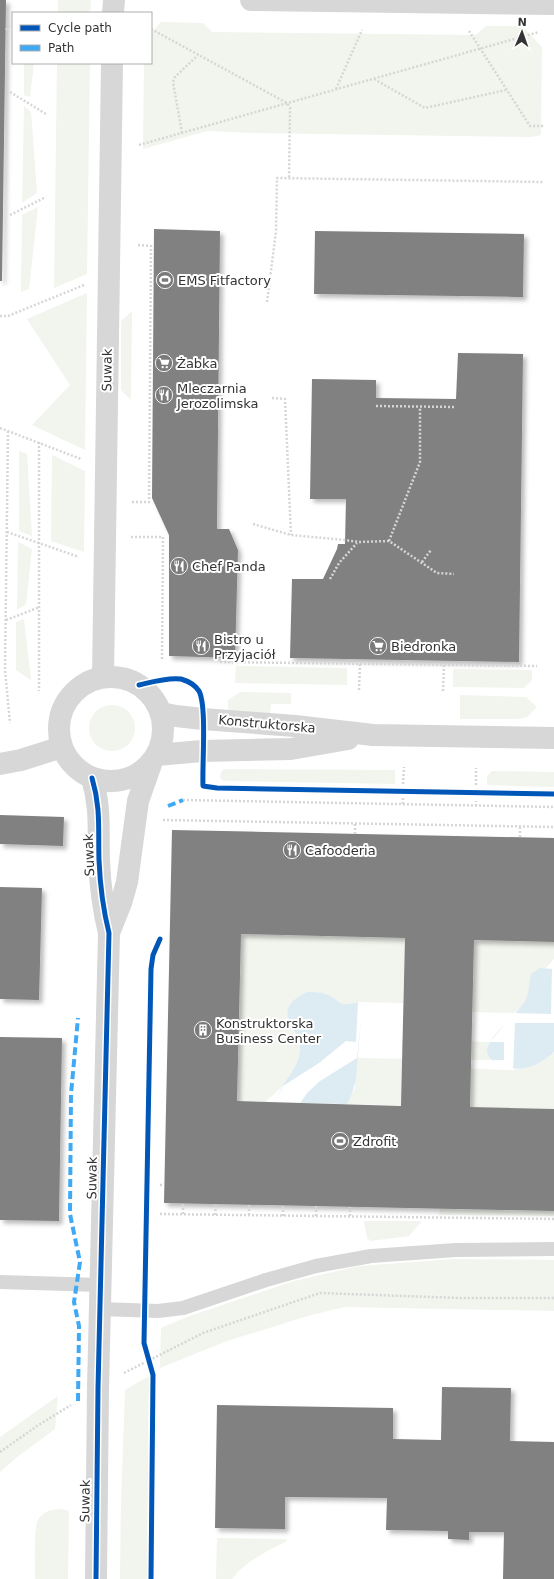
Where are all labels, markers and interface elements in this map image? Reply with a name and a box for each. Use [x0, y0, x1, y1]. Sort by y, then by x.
legend [12, 12, 152, 64]
north arrow [502, 12, 542, 52]
text: N [517, 16, 527, 29]
text: Cycle path [48, 21, 112, 35]
text: Path [48, 41, 74, 55]
sports icon: EMS Fitfactory [155, 270, 175, 290]
place label: EMS Fitfactory [178, 273, 271, 288]
street label: Suwak [99, 348, 115, 391]
supermarket icon: Żabka [154, 353, 174, 373]
place label: Żabka [177, 356, 217, 371]
place label: Mleczarnia Jerozolimska [176, 381, 259, 411]
restaurant icon: Mleczarnia Jerozolimska [154, 385, 174, 405]
restaurant icon: Chef Panda [169, 556, 189, 576]
place label: Chef Panda [192, 559, 266, 574]
place label: Bistro u Przyjaciół [214, 632, 276, 662]
restaurant icon: Bistro u Przyjaciół [191, 636, 211, 656]
supermarket icon: Biedronka [368, 636, 388, 656]
place label: Biedronka [391, 639, 456, 654]
street label: Konstruktorska [218, 712, 316, 736]
street label: Suwak [81, 833, 97, 877]
restaurant icon: Cafooderia [282, 840, 302, 860]
place label: Cafooderia [305, 843, 376, 858]
place label: Konstruktorska Business Center [216, 1016, 322, 1046]
building icon: Konstruktorska Business Center [193, 1020, 213, 1040]
sports icon: Zdrofit [330, 1131, 350, 1151]
place label: Zdrofit [353, 1134, 396, 1149]
street label: Suwak [84, 1156, 100, 1199]
street label: Suwak [77, 1479, 93, 1522]

